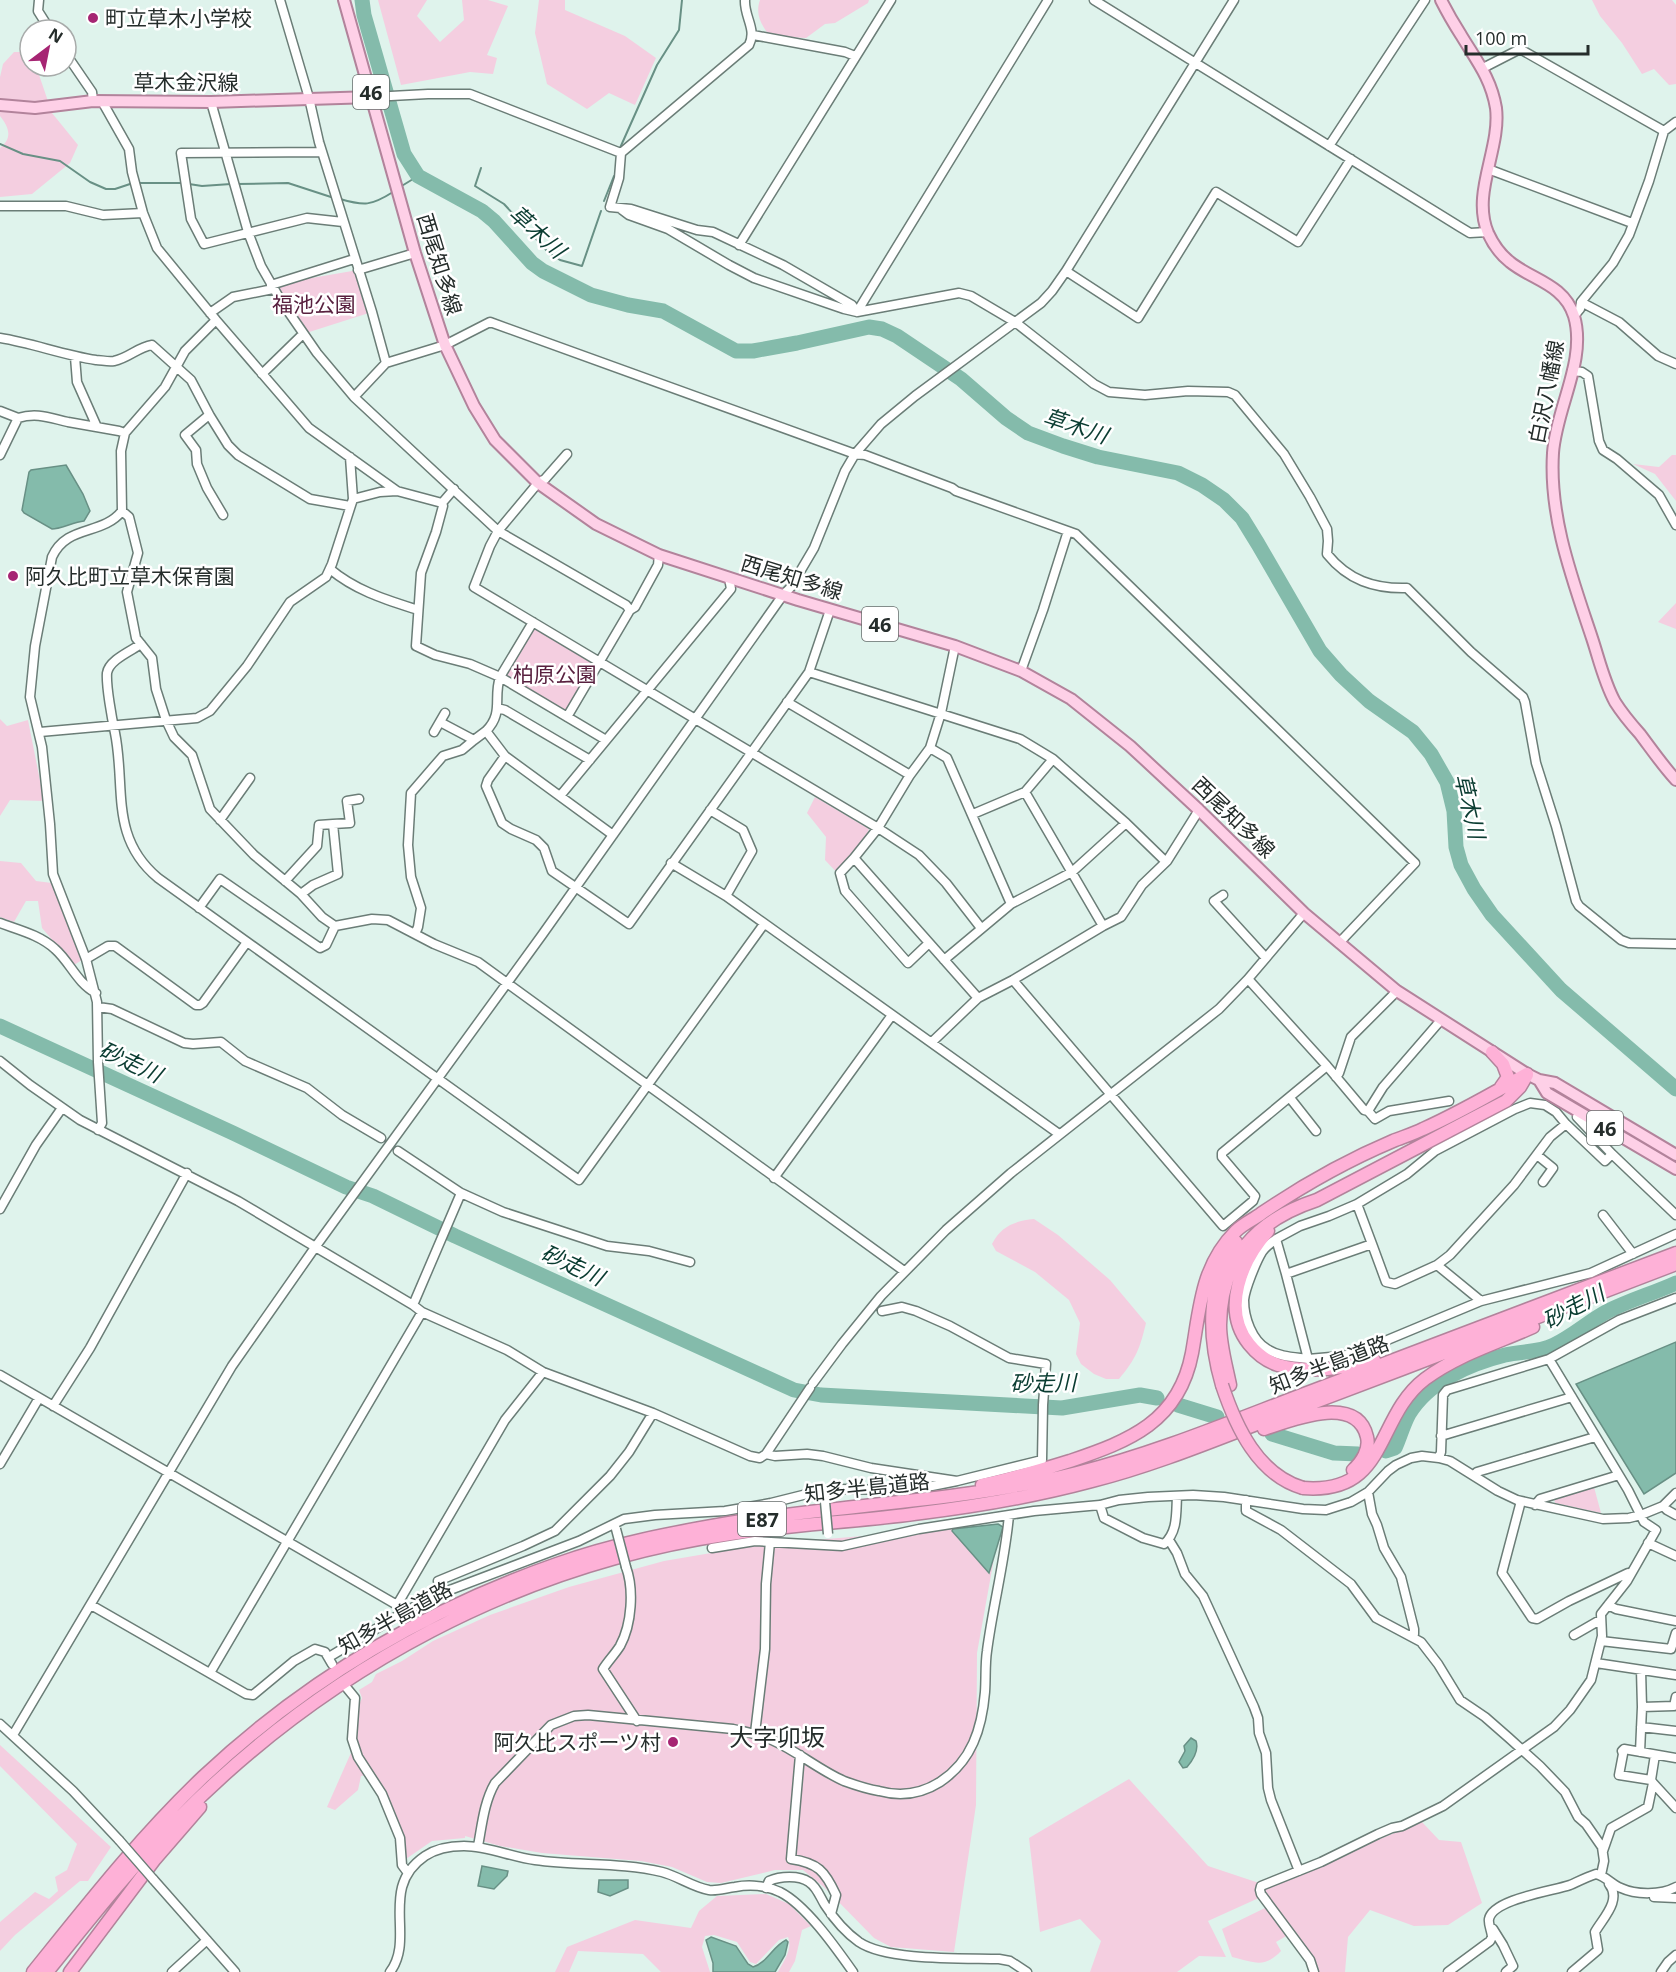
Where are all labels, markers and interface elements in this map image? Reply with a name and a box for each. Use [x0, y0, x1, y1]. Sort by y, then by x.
place label: 町立草木小学校 [105, 4, 252, 32]
marker: 町立草木小学校 [86, 11, 100, 25]
north arrow [18, 18, 78, 78]
scale bar [1466, 18, 1588, 56]
text: N [45, 23, 67, 48]
text: 100 m [1475, 26, 1527, 50]
street label: 草木金沢線 [134, 68, 239, 96]
road number: 46 [353, 75, 389, 109]
water label: 草木川 [503, 198, 574, 266]
street label: 西尾知多線 [411, 210, 469, 318]
park label: 福池公園 [272, 290, 356, 318]
street label: 白沢八幡線 [1522, 338, 1570, 446]
water label: 草木川 [1040, 401, 1114, 450]
street label: 西尾知多線 [738, 548, 846, 606]
place label: 阿久比町立草木保育園 [25, 562, 235, 590]
marker: 阿久比町立草木保育園 [6, 569, 20, 583]
road number: 46 [862, 607, 898, 641]
park label: 柏原公園 [513, 660, 597, 688]
street label: 西尾知多線 [1187, 770, 1281, 864]
water label: 草木川 [1449, 770, 1493, 843]
water label: 砂走川 [95, 1033, 169, 1089]
road number: 46 [1587, 1111, 1623, 1145]
water label: 砂走川 [537, 1236, 611, 1292]
water label: 砂走川 [1537, 1276, 1611, 1335]
street label: 知多半島道路 [1265, 1328, 1393, 1400]
water label: 砂走川 [1010, 1366, 1078, 1398]
street label: 知多半島道路 [803, 1466, 931, 1508]
road number: E87 [738, 1502, 786, 1536]
street label: 知多半島道路 [333, 1574, 457, 1660]
district label: 大字卯坂 [729, 1720, 825, 1753]
place label: 阿久比スポーツ村 [493, 1728, 661, 1756]
marker: 阿久比スポーツ村 [666, 1735, 680, 1749]

